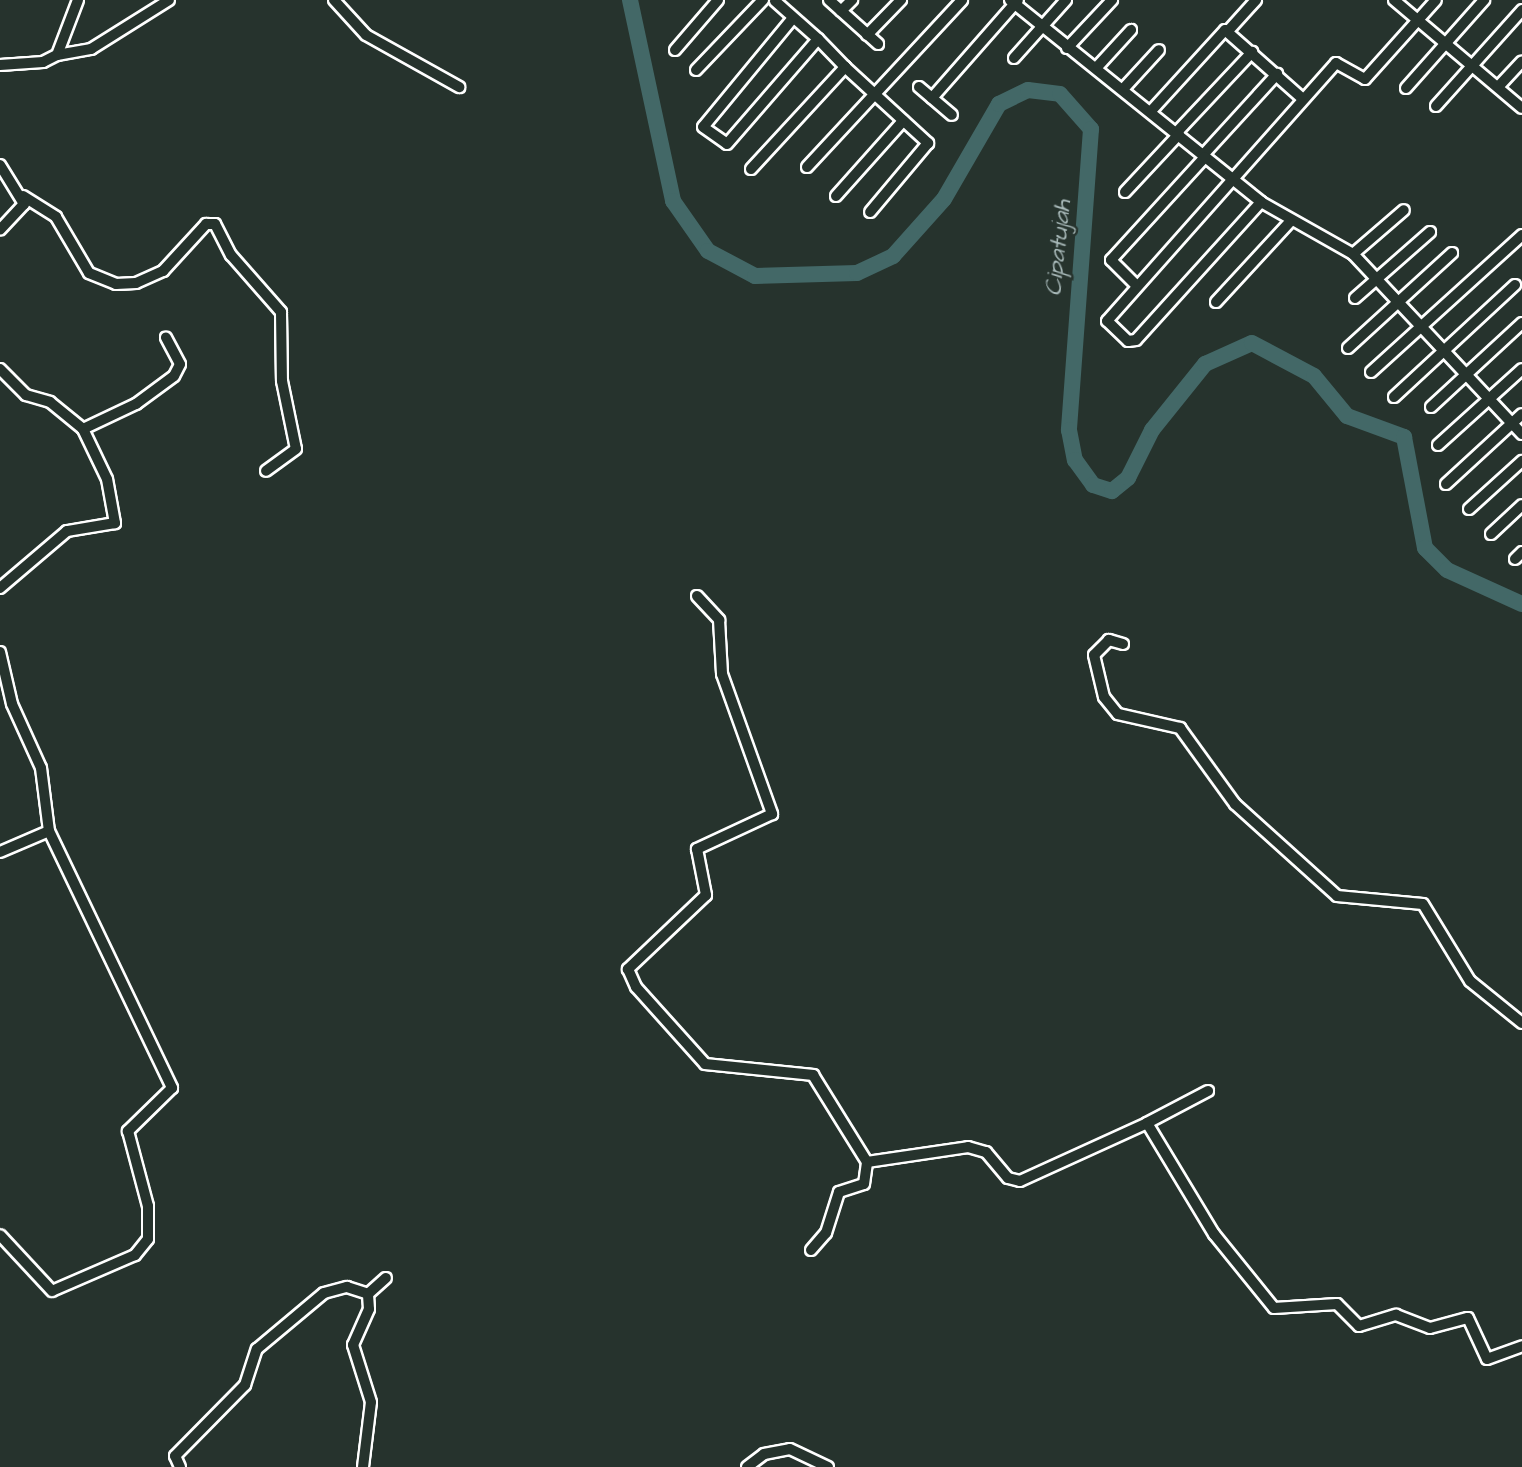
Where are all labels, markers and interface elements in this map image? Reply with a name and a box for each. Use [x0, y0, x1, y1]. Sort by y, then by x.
water label: Cipatujah [1040, 199, 1078, 297]

